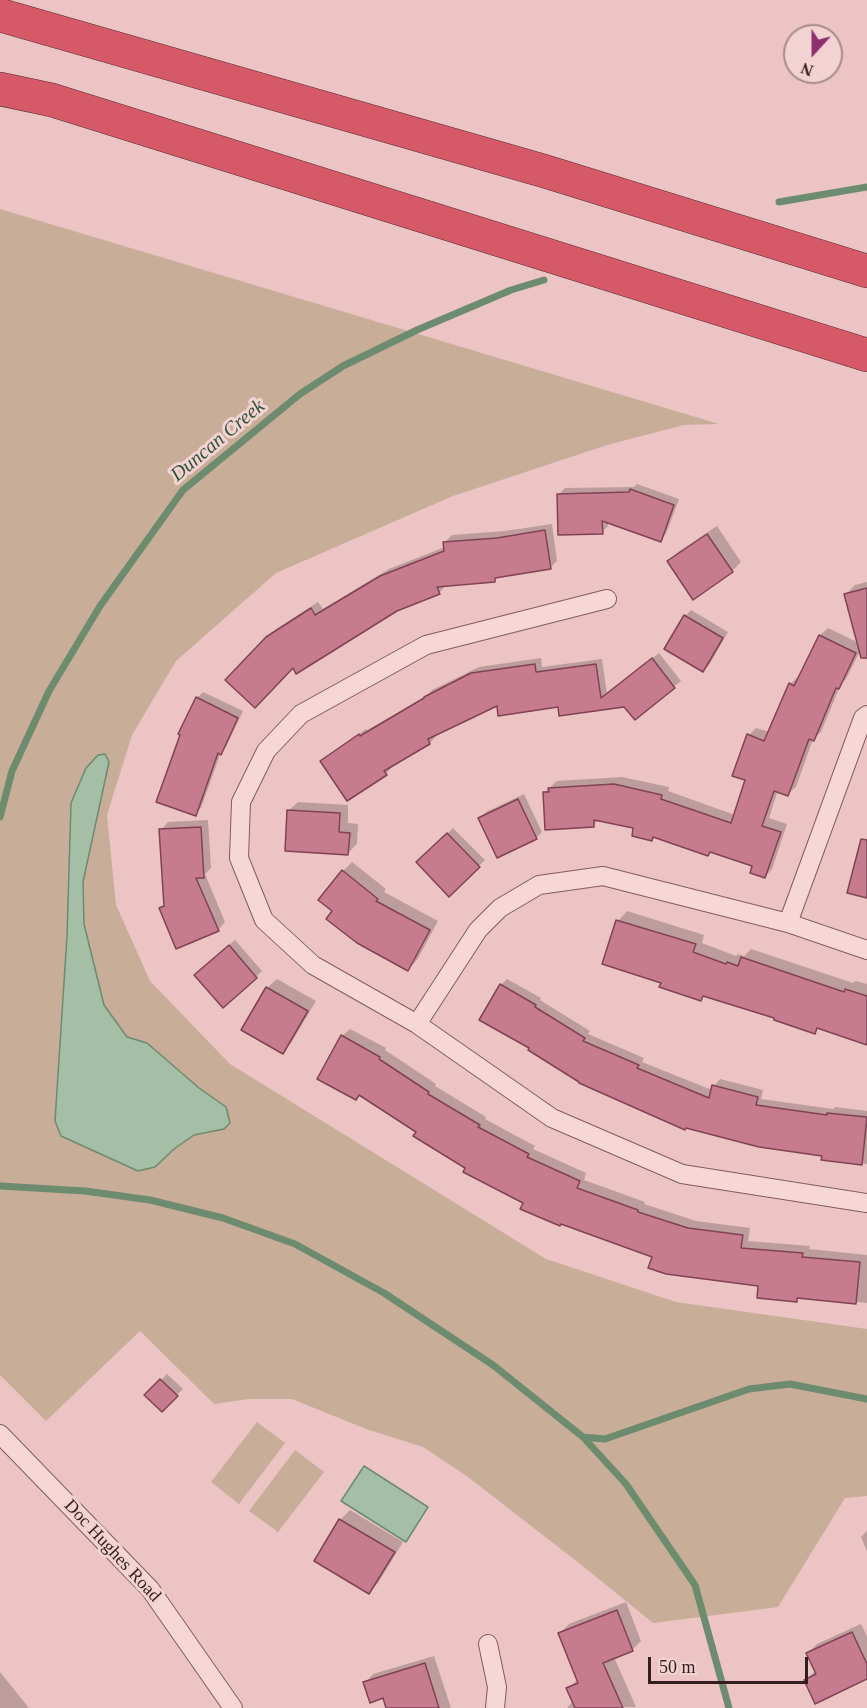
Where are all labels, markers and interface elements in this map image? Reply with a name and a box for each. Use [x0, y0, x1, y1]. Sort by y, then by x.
north arrow [783, 24, 843, 84]
text: N [799, 59, 816, 79]
water label: Duncan Creek [166, 395, 270, 487]
street label: Doc Hughes Road [59, 1495, 165, 1607]
scale bar [651, 1645, 812, 1683]
text: 50 m [659, 1657, 696, 1677]

